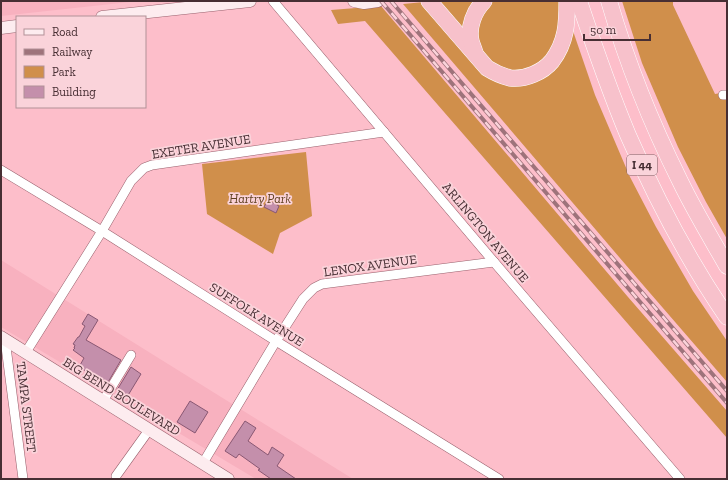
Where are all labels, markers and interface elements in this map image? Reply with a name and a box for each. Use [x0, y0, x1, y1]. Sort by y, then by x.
legend [16, 16, 146, 108]
scale bar [584, 16, 650, 42]
text: 50 m [590, 23, 617, 37]
text: Road [52, 25, 78, 39]
text: Railway [52, 45, 93, 59]
text: Park [52, 65, 77, 79]
text: Building [52, 85, 96, 99]
street label: EXETER AVENUE [151, 131, 252, 162]
road number: I 44 [627, 155, 657, 175]
street label: ARLINGTON AVENUE [439, 179, 532, 286]
park label: Hartry Park [229, 191, 291, 206]
street label: LENOX AVENUE [322, 251, 418, 279]
street label: SUFFOLK AVENUE [207, 279, 307, 350]
street label: BIG BEND BOULEVARD [60, 354, 183, 439]
street label: TAMPA STREET [13, 361, 40, 453]

